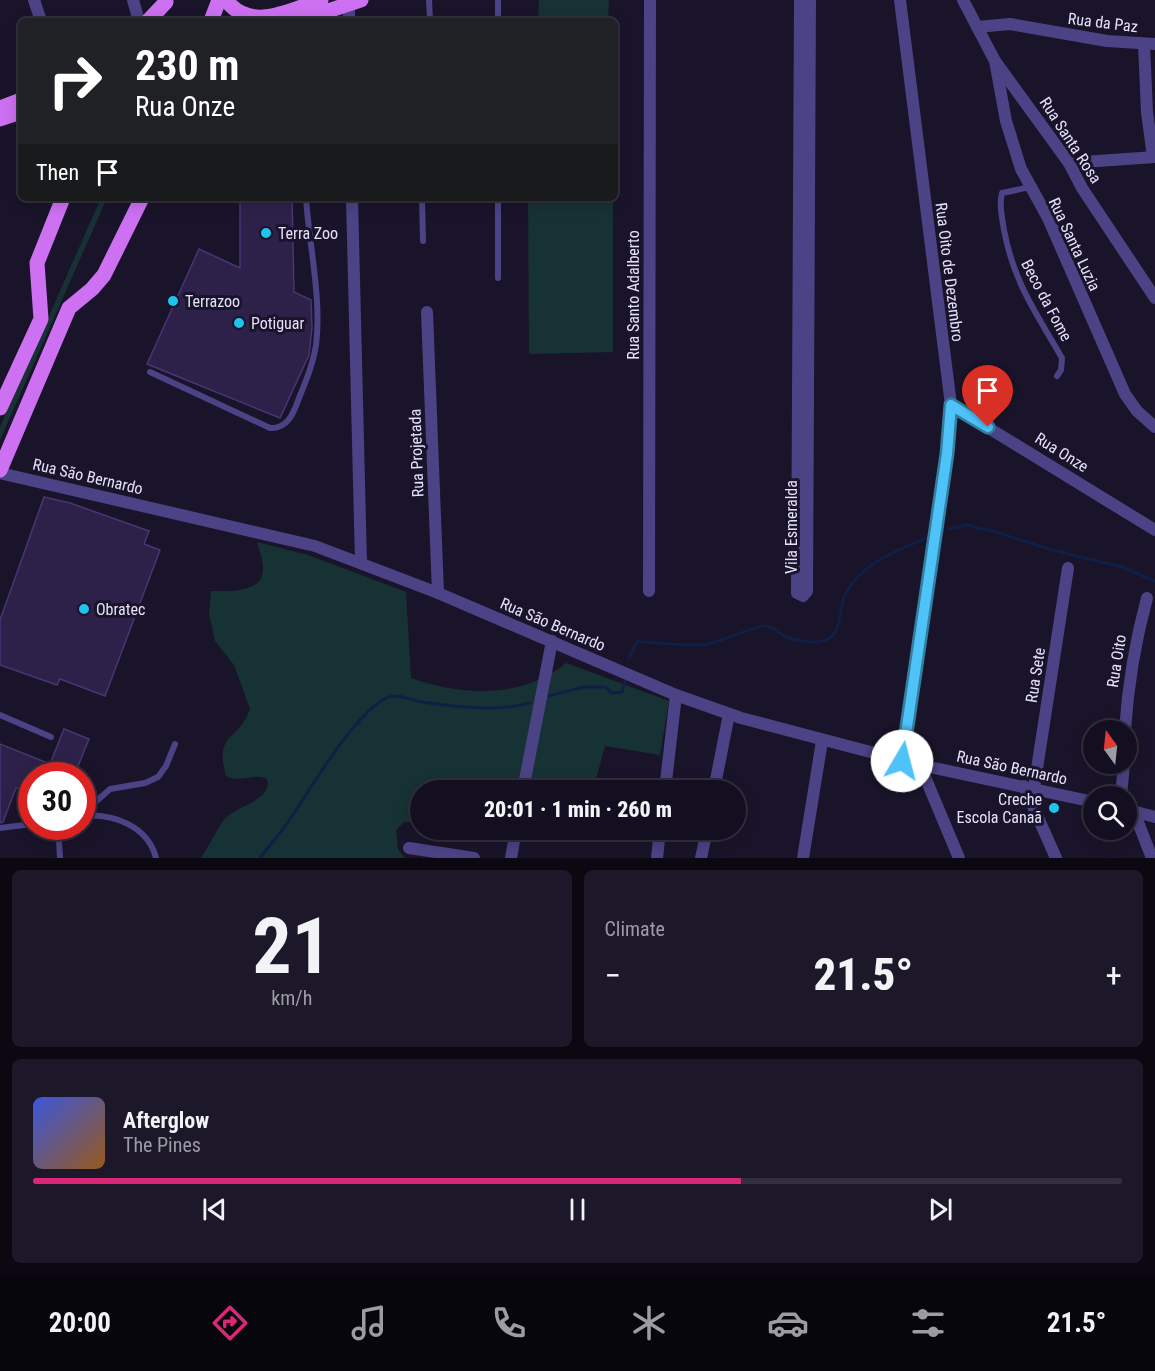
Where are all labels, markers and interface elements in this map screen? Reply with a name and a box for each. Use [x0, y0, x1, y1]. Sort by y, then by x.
street label: Rua da Paz [1067, 9, 1139, 36]
text: 230 m [135, 41, 240, 90]
icon: right [36, 42, 114, 120]
text: Rua Onze [135, 91, 235, 123]
street label: Rua Santa Rosa [1036, 94, 1105, 187]
icon: arrive [91, 156, 124, 189]
text: Then [36, 160, 79, 185]
street label: Rua Santa Luzia [1045, 195, 1104, 294]
street label: Rua Oito de Dezembro [932, 201, 967, 343]
place label: Terra Zoo [278, 224, 338, 243]
marker: Terra Zoo [259, 226, 273, 240]
street label: Rua Santo Adalberto [624, 230, 643, 360]
street label: Beco da Fome [1017, 256, 1076, 344]
place label: Terrazoo [185, 292, 240, 311]
marker: Terrazoo [166, 294, 180, 308]
place label: Potiguar [251, 314, 304, 333]
marker: Potiguar [232, 316, 246, 330]
pin [962, 365, 1013, 427]
icon: arrive [971, 374, 1004, 407]
street label: Rua Projetada [405, 409, 428, 497]
street label: Rua Onze [1032, 429, 1092, 476]
street label: Rua São Bernardo [31, 455, 145, 498]
street label: Vila Esmeralda [782, 480, 801, 574]
street label: Rua São Bernardo [497, 594, 608, 655]
place label: Obratec [96, 600, 145, 619]
marker: Obratec [77, 602, 91, 616]
street label: Rua Oito [1103, 633, 1130, 689]
street label: Rua Sete [1022, 646, 1049, 704]
north arrow [1083, 720, 1137, 774]
map controls [1083, 720, 1137, 840]
position arrow [870, 729, 934, 793]
street label: Rua São Bernardo [955, 747, 1069, 788]
speed limit sign: 30 [18, 762, 96, 840]
button: search [1083, 786, 1137, 840]
place label: Creche Escola Canaã [957, 790, 1042, 827]
text: 20:01 · 1 min · 260 m [484, 797, 672, 822]
marker: Creche Escola Canaã [1047, 801, 1061, 815]
text: 21 [252, 901, 331, 992]
text: Climate [605, 917, 665, 941]
text: 21.5° [813, 948, 913, 1001]
text: − [605, 956, 621, 995]
text: + [1106, 956, 1122, 995]
text: km/h [271, 986, 312, 1010]
text: Afterglow [123, 1108, 209, 1133]
text: The Pines [123, 1133, 201, 1157]
icon: previous [198, 1193, 231, 1226]
icon: pause [561, 1193, 594, 1226]
icon: next [924, 1193, 957, 1226]
icon: directions [209, 1302, 251, 1344]
icon: music [348, 1302, 390, 1344]
icon: phone [488, 1302, 530, 1344]
icon: climate [628, 1302, 670, 1344]
icon: car [767, 1302, 809, 1344]
icon: filters [907, 1302, 949, 1344]
text: 20:00 [49, 1307, 111, 1339]
text: 21.5° [1047, 1307, 1106, 1339]

